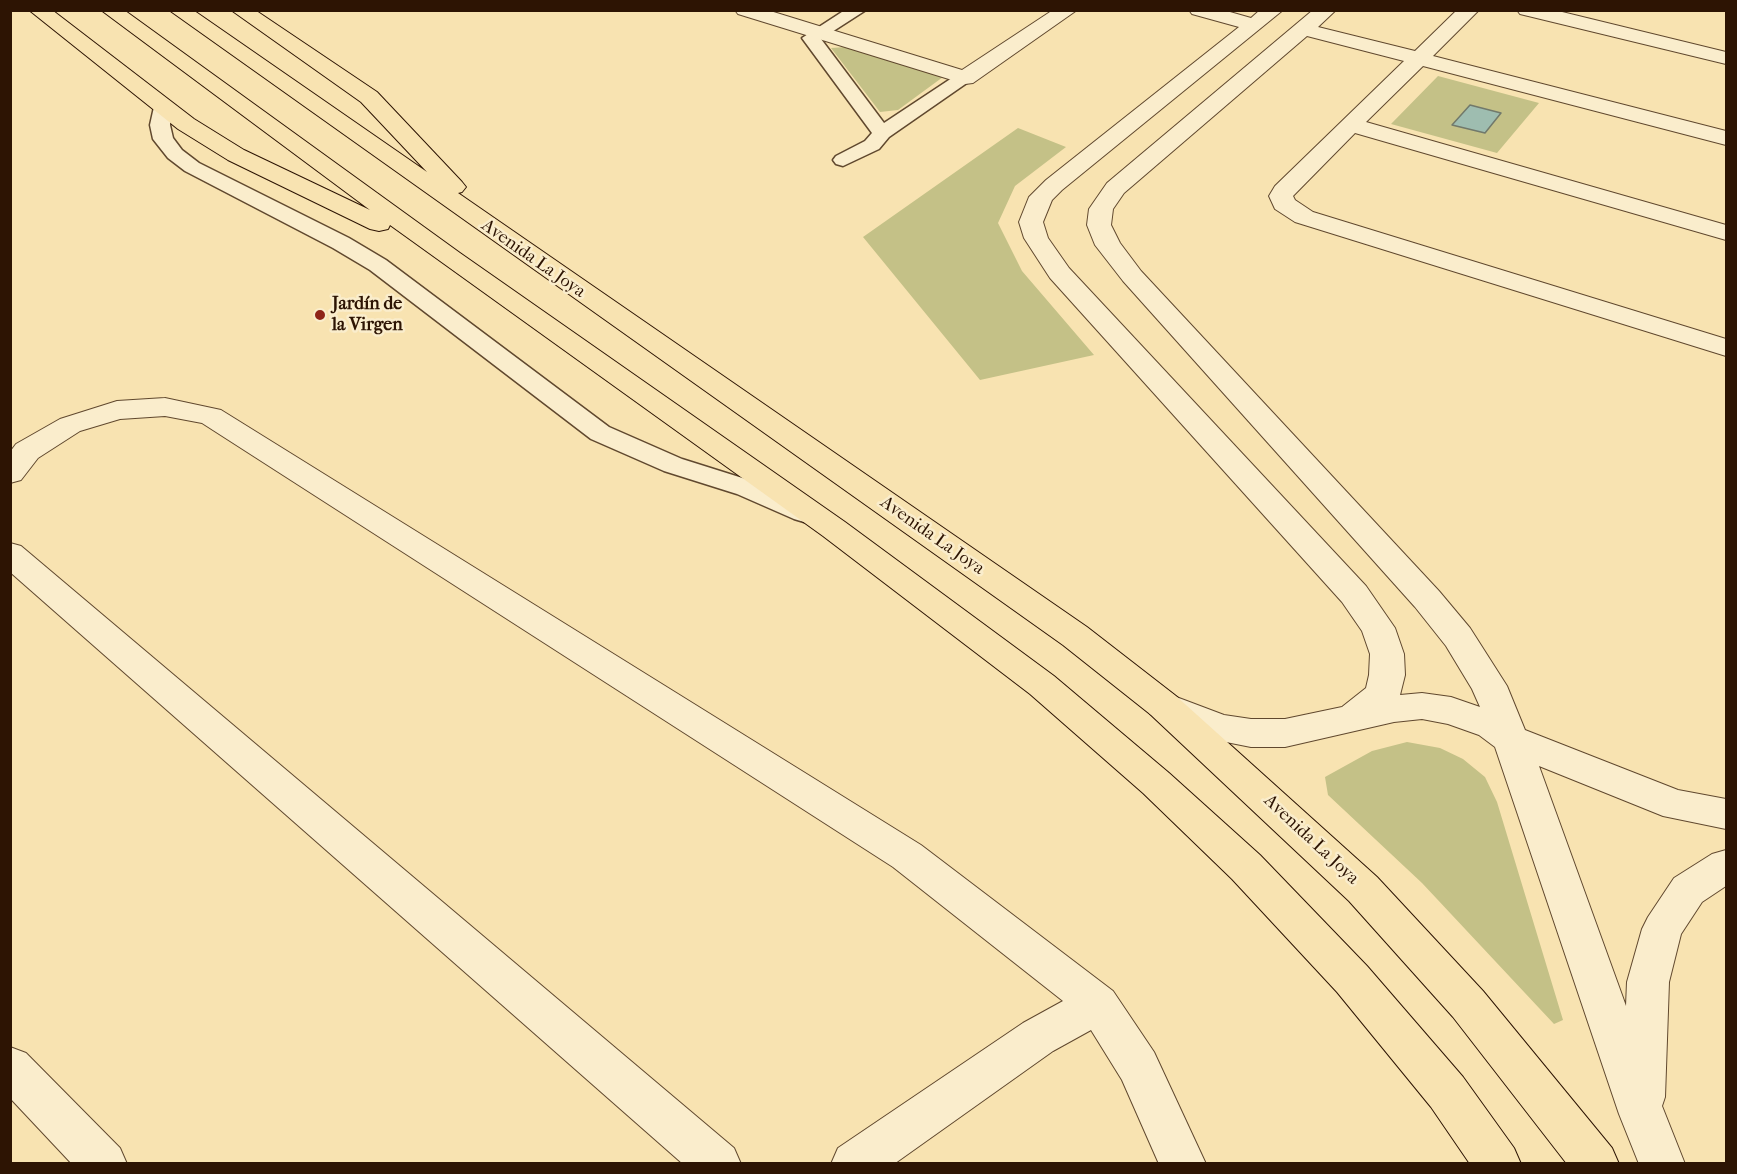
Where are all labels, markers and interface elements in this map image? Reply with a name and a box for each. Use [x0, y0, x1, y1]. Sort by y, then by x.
street label: Avenida La Joya [477, 215, 589, 303]
place label: Jardín de la Virgen [332, 294, 403, 336]
marker: Jardín de la Virgen [313, 308, 327, 322]
street label: Avenida La Joya [876, 492, 988, 580]
street label: Avenida La Joya [1259, 790, 1363, 890]

